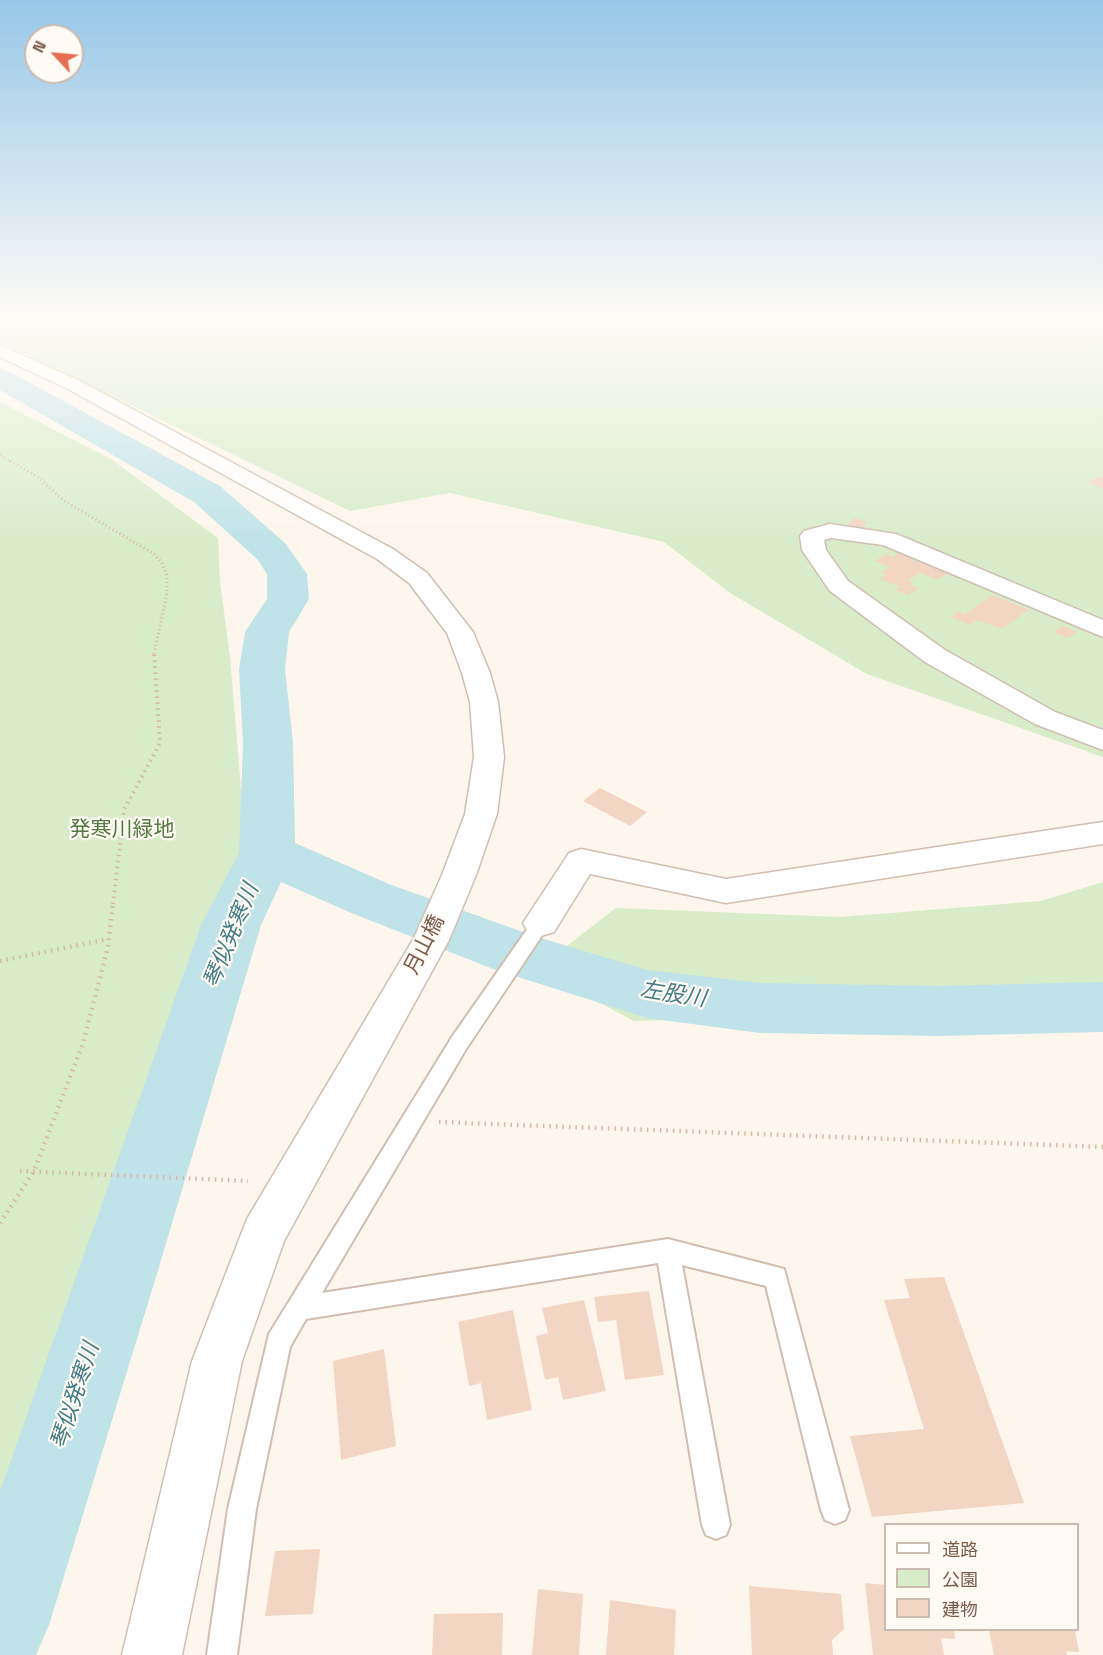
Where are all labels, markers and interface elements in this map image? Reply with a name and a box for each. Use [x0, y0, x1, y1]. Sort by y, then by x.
north arrow [24, 24, 84, 84]
text: N [27, 37, 51, 56]
park label: 発寒川緑地 [70, 817, 174, 843]
water label: 琴似発寒川 [199, 880, 265, 992]
street label: 月山橋 [399, 911, 451, 979]
water label: 左股川 [638, 977, 708, 1013]
water label: 琴似発寒川 [46, 1340, 106, 1452]
legend [884, 1523, 1079, 1631]
text: 道路 [942, 1538, 978, 1561]
text: 公園 [942, 1568, 978, 1591]
text: 建物 [942, 1598, 978, 1621]

